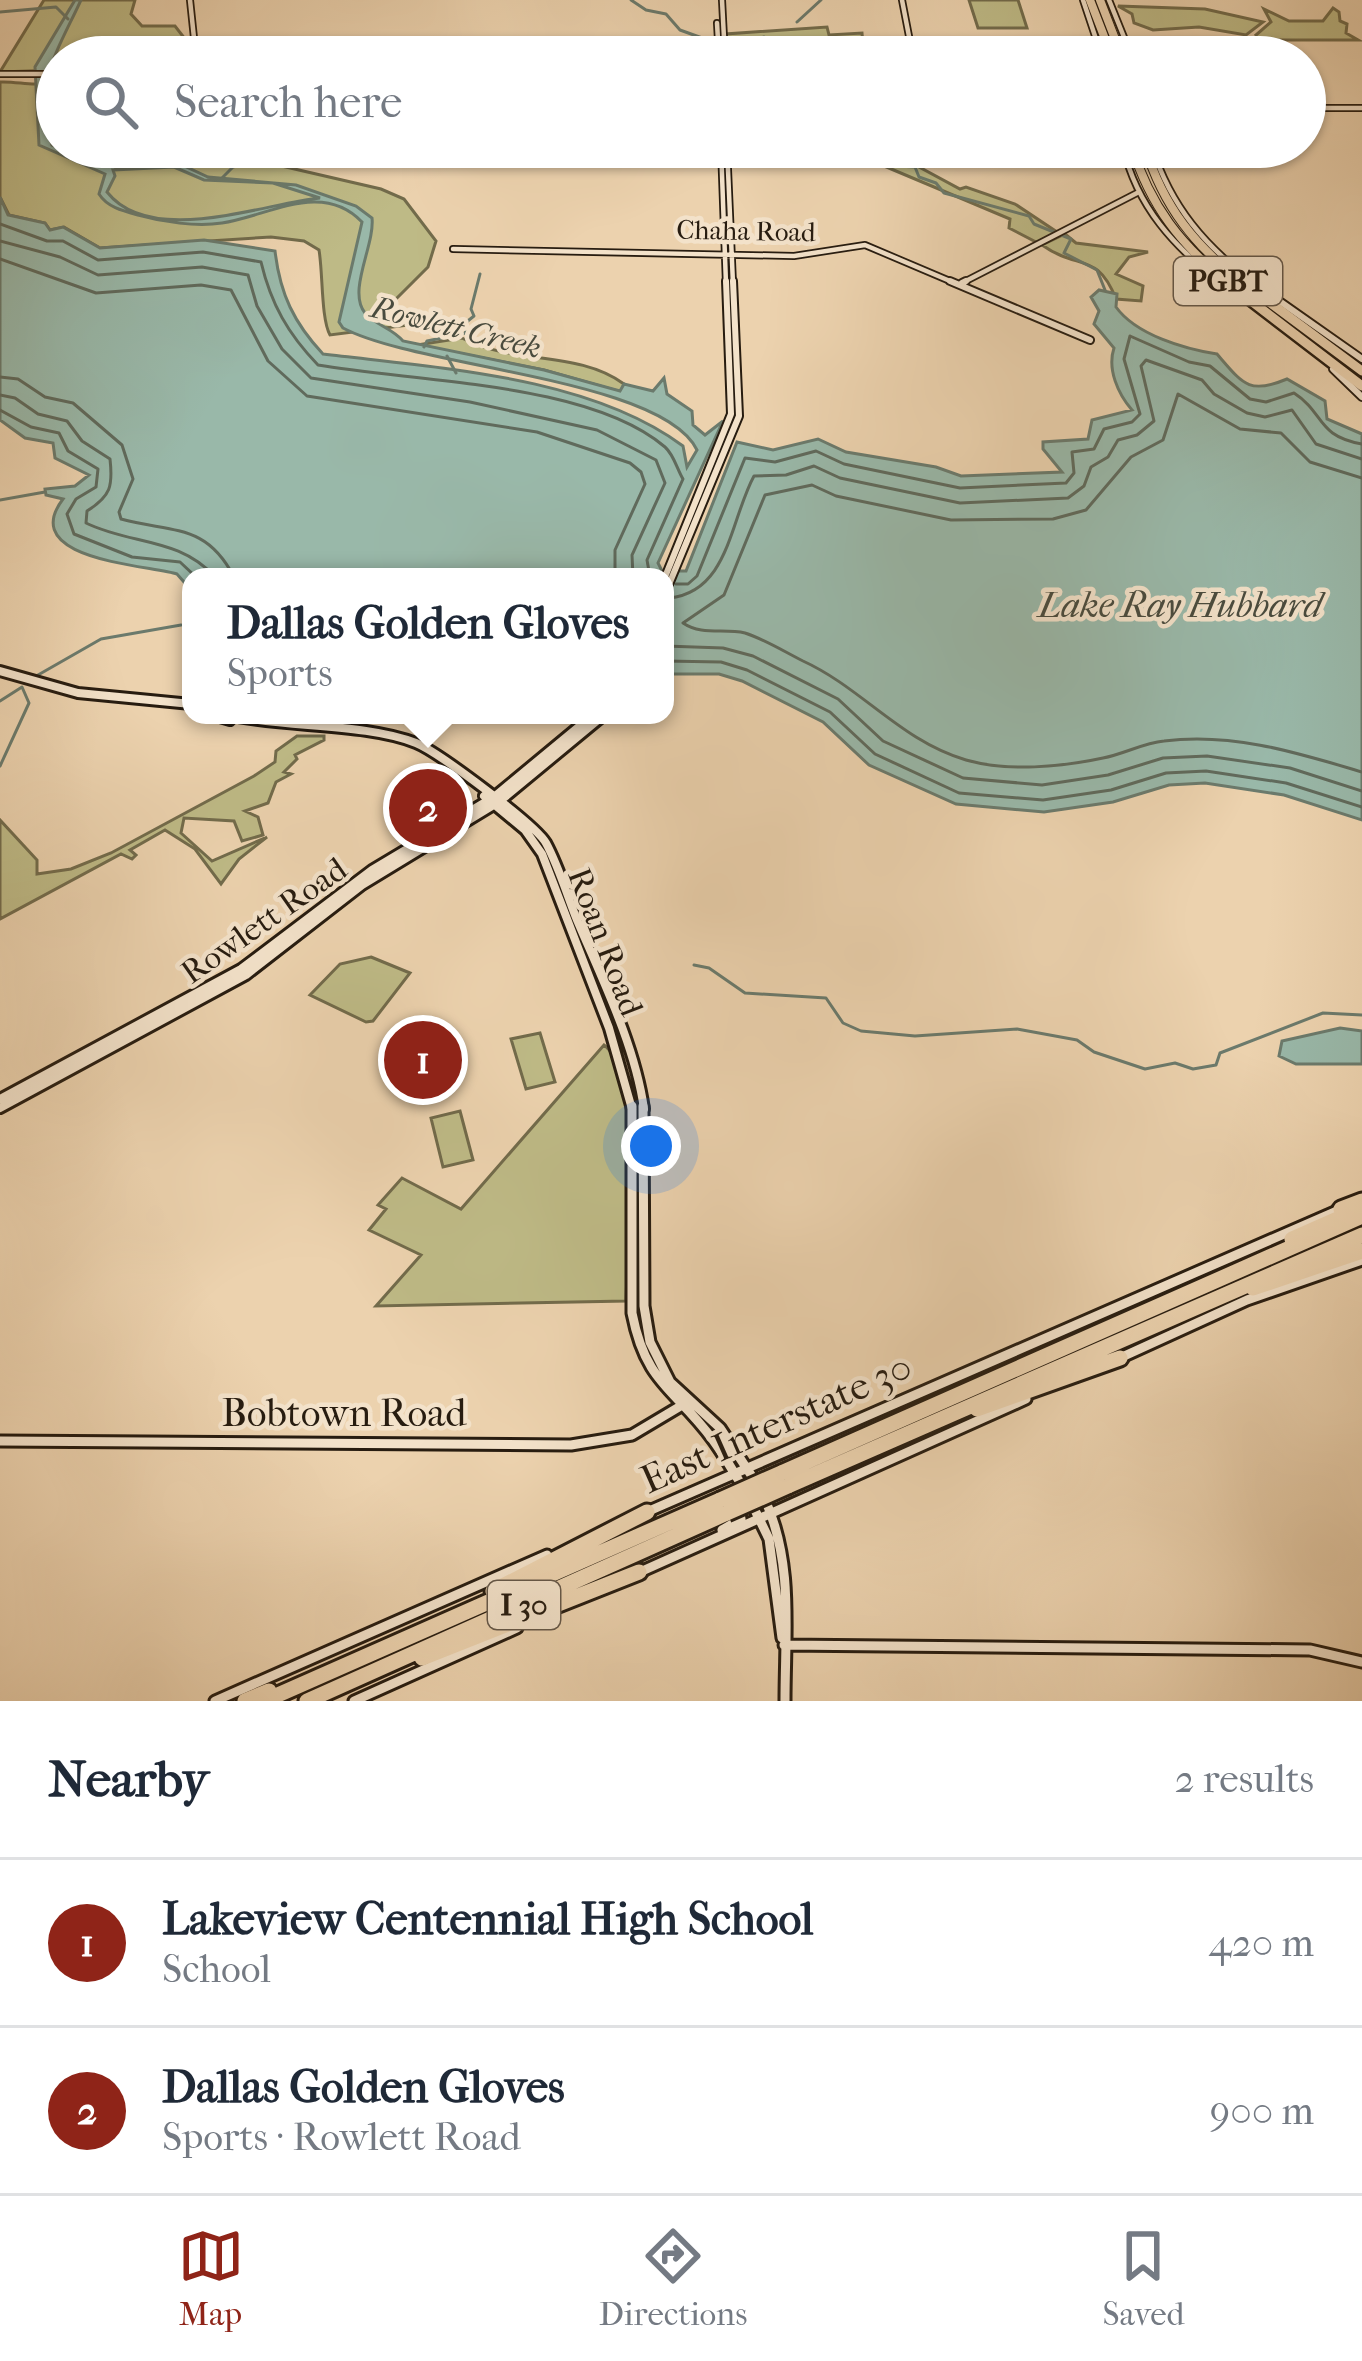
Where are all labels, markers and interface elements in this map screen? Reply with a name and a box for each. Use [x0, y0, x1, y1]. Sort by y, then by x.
search box [36, 36, 1326, 168]
icon: search [78, 69, 144, 135]
text: Search here [174, 76, 402, 129]
street label: Chaha Road [676, 214, 816, 248]
road number: PGBT [1174, 257, 1282, 305]
water label: Rowlett Creek [366, 290, 544, 366]
popup [182, 568, 674, 724]
water label: Lake Ray Hubbard [1035, 584, 1326, 626]
text: Dallas Golden Gloves [227, 597, 629, 650]
text: Sports [227, 650, 333, 696]
pin: 2 [389, 763, 467, 853]
street label: Rowlett Road [174, 849, 355, 992]
street label: Roan Road [559, 863, 651, 1022]
pin: 1 [384, 1015, 462, 1105]
your location [621, 1116, 681, 1176]
street label: East Interstate 30 [634, 1343, 918, 1503]
street label: Bobtown Road [221, 1390, 467, 1436]
road number: I 30 [488, 1581, 560, 1629]
text: Nearby [48, 1749, 209, 1809]
text: 2 results [1175, 1756, 1314, 1802]
text: Lakeview Centennial High School [162, 1893, 813, 1946]
text: 1 [80, 1920, 94, 1966]
text: 420 m [1209, 1920, 1314, 1966]
text: School [162, 1946, 271, 1992]
text: Dallas Golden Gloves [162, 2061, 565, 2114]
text: 2 [77, 2088, 97, 2134]
text: 900 m [1210, 2088, 1314, 2134]
text: Sports · Rowlett Road [162, 2114, 521, 2160]
tab: Map [178, 2223, 244, 2334]
tab: Directions [599, 2223, 747, 2334]
tab: Saved [1103, 2223, 1184, 2334]

